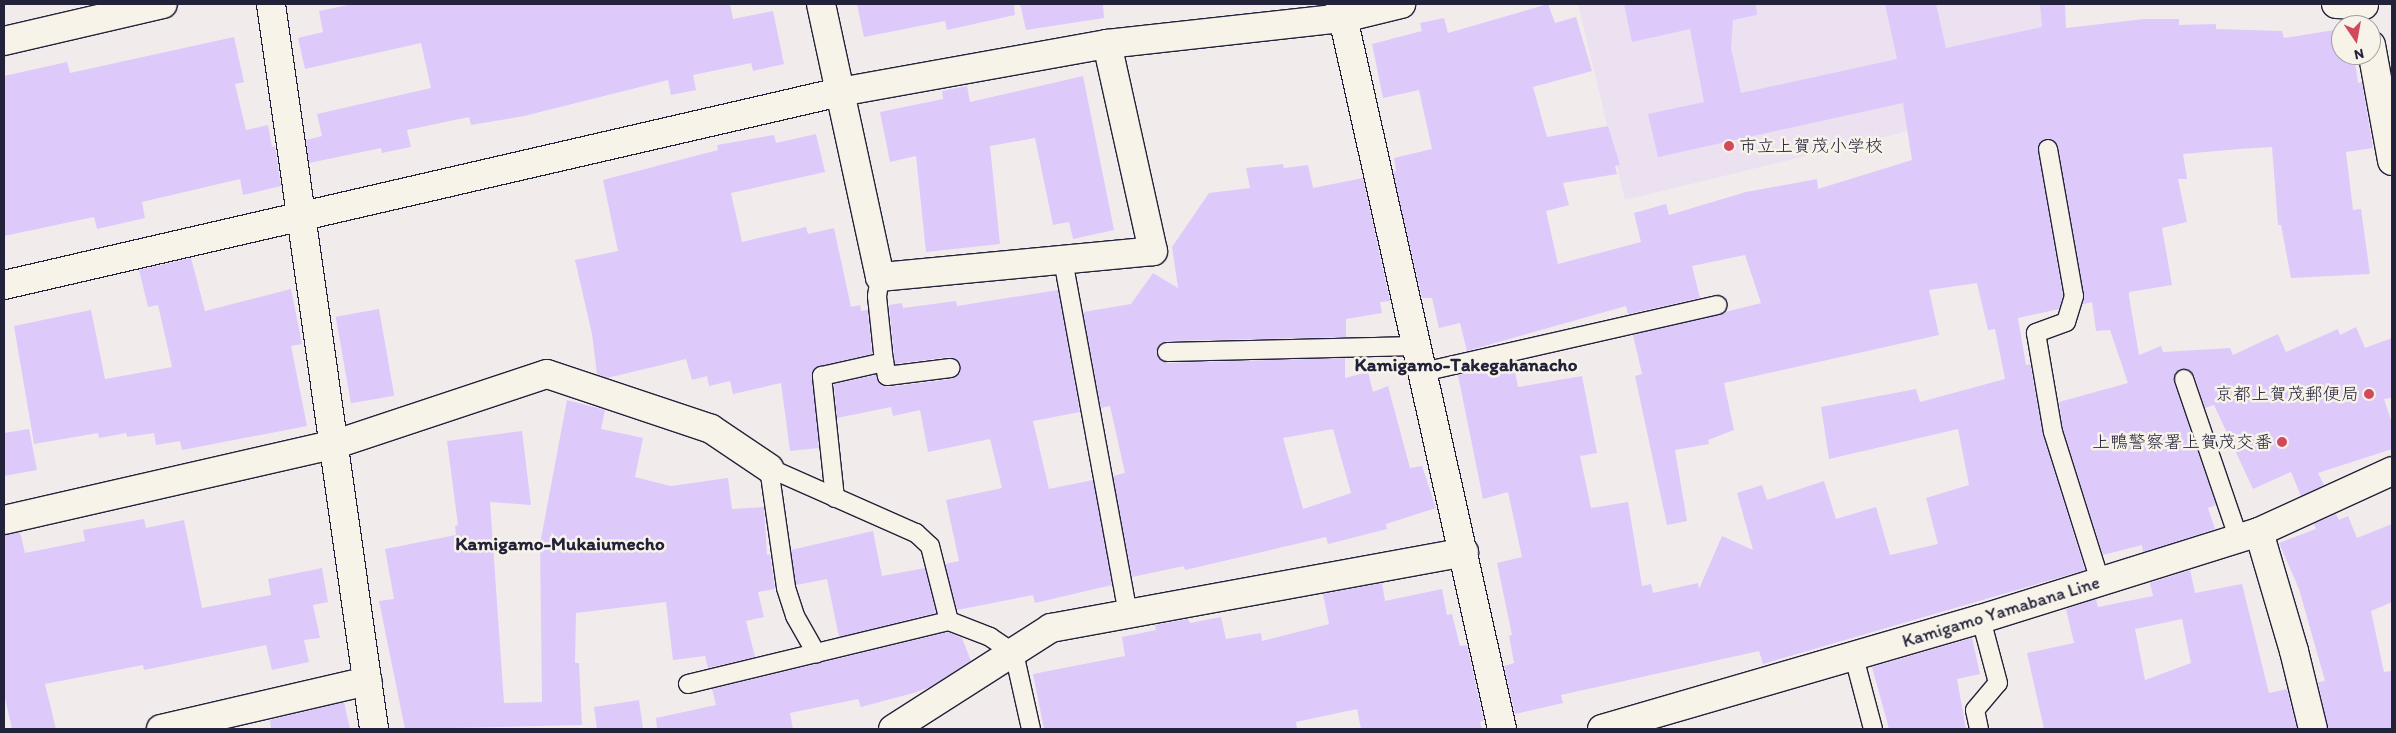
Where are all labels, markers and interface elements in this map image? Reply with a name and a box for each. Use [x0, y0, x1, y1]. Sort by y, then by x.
north arrow [2331, 15, 2381, 65]
text: N [2353, 45, 2365, 63]
place label: 市立上賀茂小学校 [1739, 135, 1883, 157]
marker: 市立上賀茂小学校 [1723, 140, 1735, 152]
district label: Kamigamo-Takegahanacho [1355, 354, 1577, 376]
place label: 京都上賀茂郵便局 [2215, 383, 2359, 405]
marker: 京都上賀茂郵便局 [2363, 388, 2375, 400]
place label: 上鴨警察署上賀茂交番 [2092, 431, 2272, 453]
marker: 上鴨警察署上賀茂交番 [2276, 436, 2288, 448]
district label: Kamigamo-Mukaiumecho [455, 533, 665, 555]
street label: Kamigamo Yamabana Line [1900, 572, 2102, 652]

